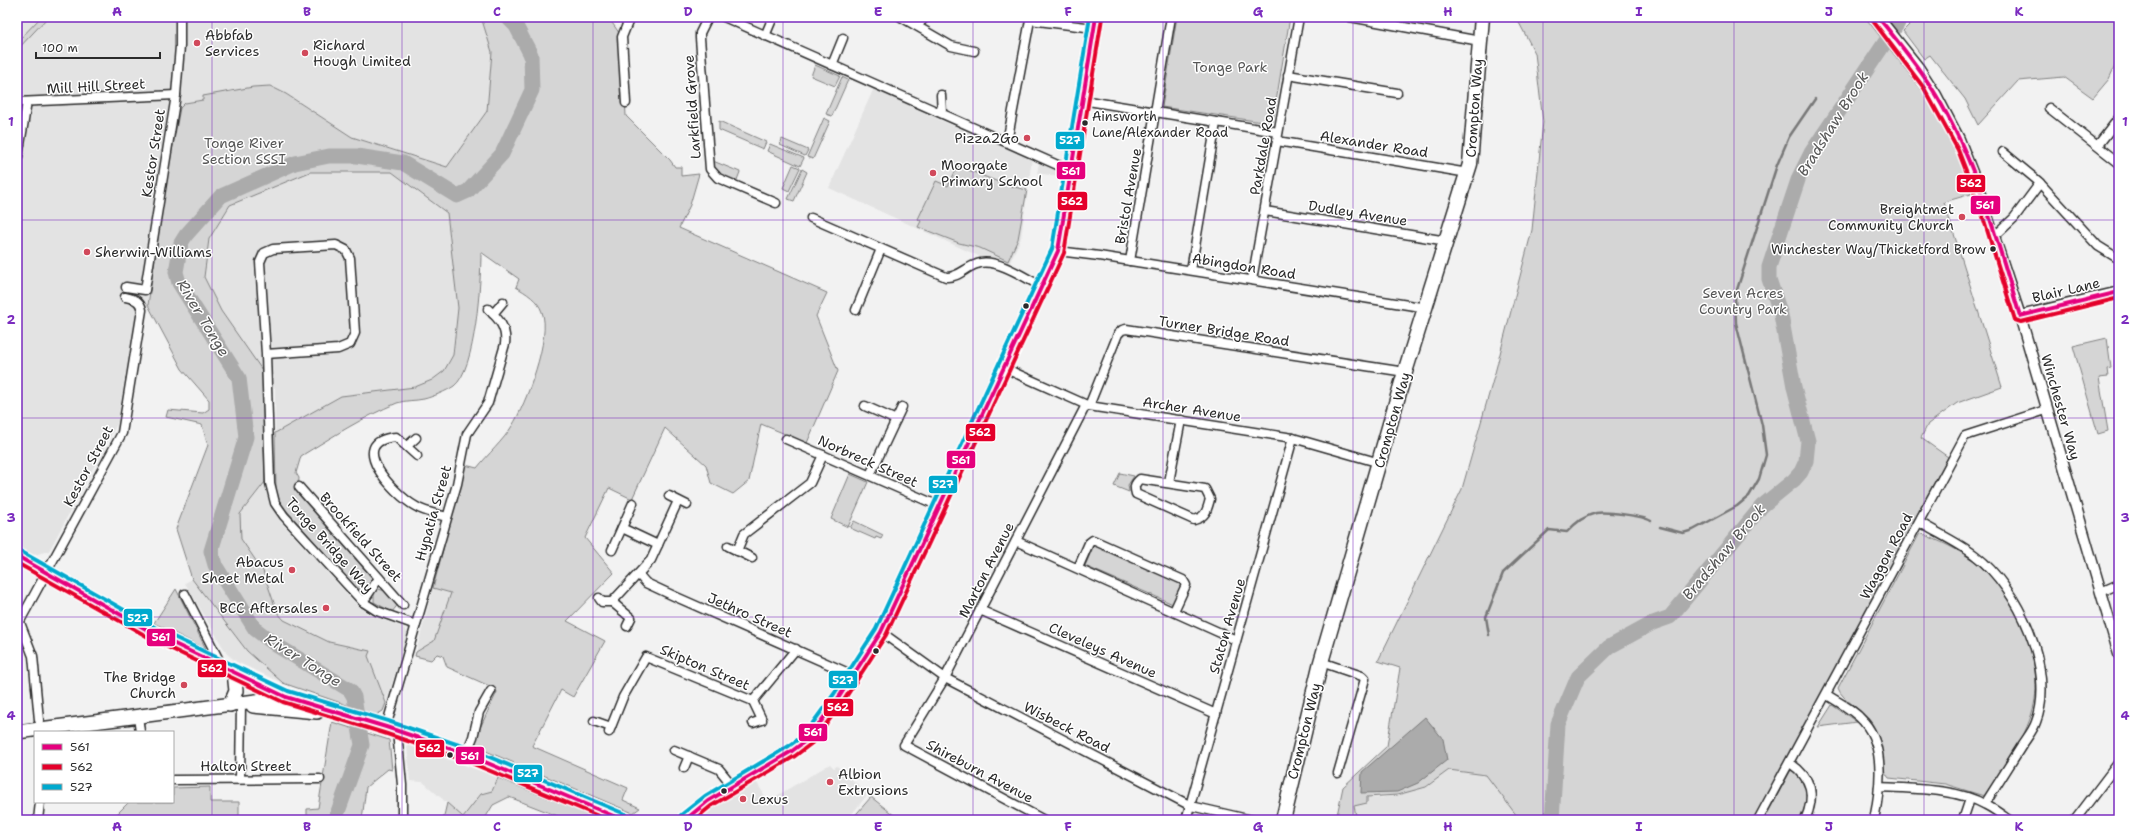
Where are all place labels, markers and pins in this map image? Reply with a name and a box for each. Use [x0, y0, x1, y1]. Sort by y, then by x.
place label: Abbfab Services [205, 26, 260, 60]
place label: Richard Hough Limited [313, 36, 411, 70]
marker: Abbfab Services [192, 38, 202, 48]
marker: Richard Hough Limited [300, 48, 310, 58]
place label: Ainsworth Lane/Alexander Road [1092, 108, 1228, 141]
marker: Ainsworth Lane/Alexander Road [1080, 118, 1090, 128]
place label: Pizza2Go [955, 129, 1019, 147]
marker: Pizza2Go [1022, 133, 1032, 143]
place label: Moorgate Primary School [941, 156, 1043, 190]
marker: Moorgate Primary School [928, 168, 938, 178]
place label: Breightmet Community Church [1828, 200, 1954, 234]
marker: Breightmet Community Church [1957, 212, 1967, 222]
place label: Winchester Way/Thicketford Brow [1771, 241, 1986, 258]
place label: Sherwin-Williams [95, 243, 212, 261]
marker: Winchester Way/Thicketford Brow [1988, 244, 1998, 254]
marker: Sherwin-Williams [82, 247, 92, 257]
unlabelled marker [1021, 301, 1031, 311]
place label: Abacus Sheet Metal [201, 553, 285, 587]
marker: Abacus Sheet Metal [287, 565, 297, 575]
place label: BCC Aftersales [219, 599, 318, 617]
marker: BCC Aftersales [321, 603, 331, 613]
unlabelled marker [871, 646, 881, 656]
place label: The Bridge Church [103, 668, 176, 702]
marker: The Bridge Church [179, 680, 189, 690]
unlabelled marker [445, 750, 455, 760]
place label: Albion Extrusions [838, 765, 908, 799]
marker: Albion Extrusions [825, 777, 835, 787]
unlabelled marker [719, 786, 729, 796]
place label: Lexus [751, 790, 789, 808]
marker: Lexus [738, 794, 748, 804]

